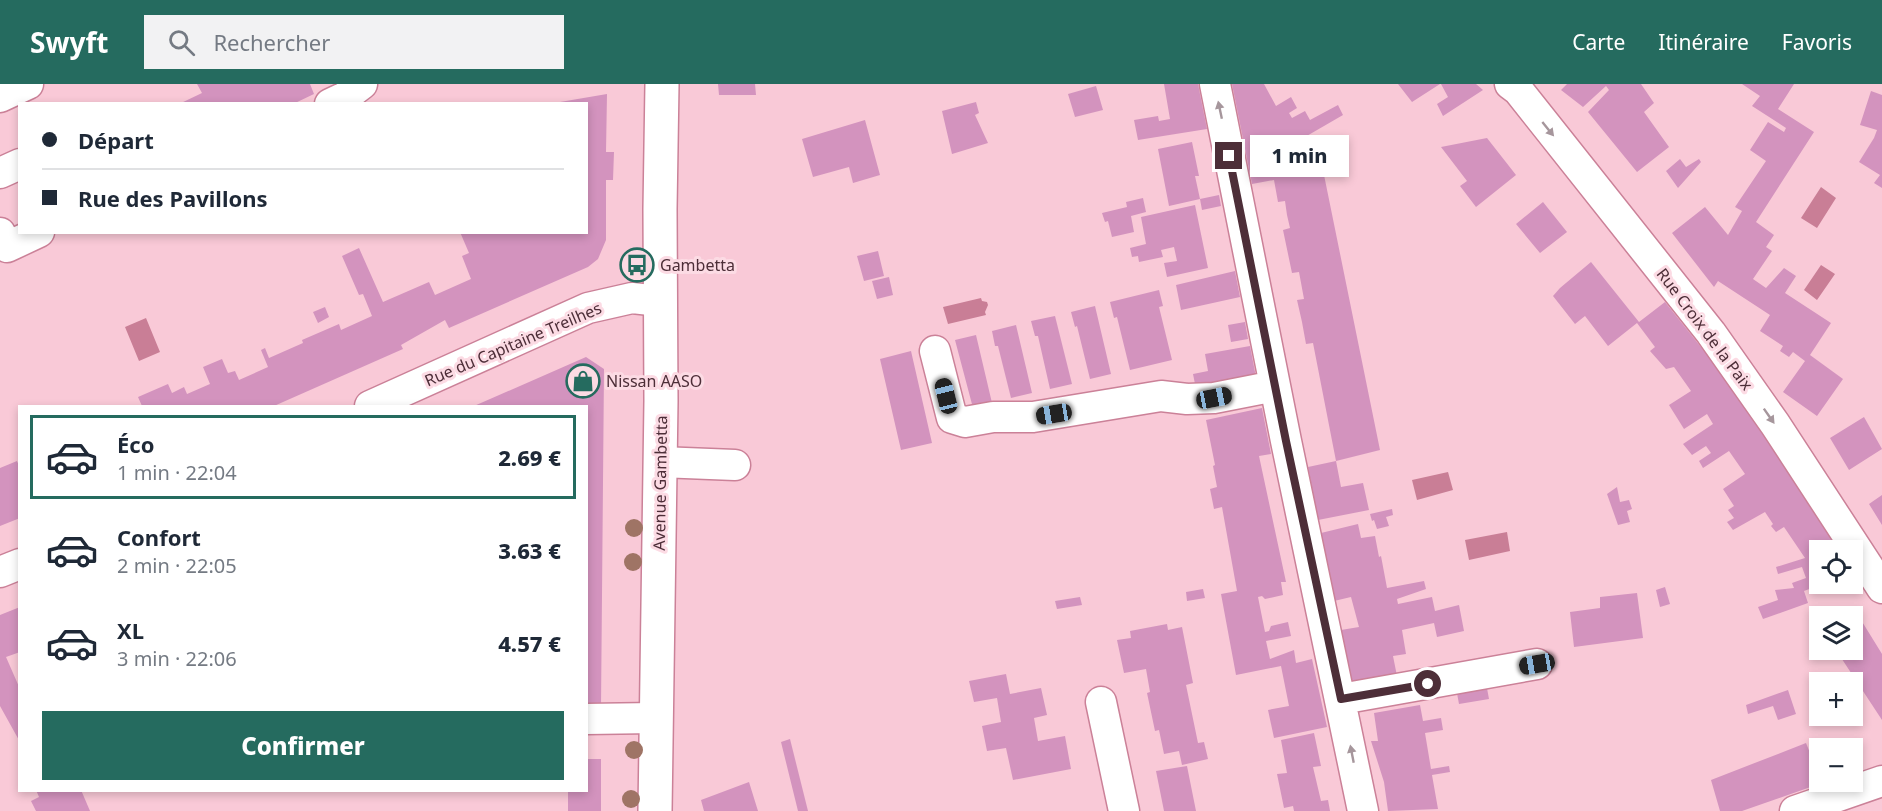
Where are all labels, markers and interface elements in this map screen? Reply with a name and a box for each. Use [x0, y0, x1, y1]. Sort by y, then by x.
search box [144, 15, 564, 69]
text: Swyft [30, 23, 108, 61]
icon: search [165, 26, 198, 59]
text: Rechercher [213, 27, 330, 57]
text: Carte [1572, 28, 1625, 56]
text: Itinéraire [1658, 28, 1749, 56]
text: Favoris [1782, 28, 1852, 56]
one-way arrow [1215, 100, 1224, 119]
one-way arrow [1541, 121, 1553, 136]
text: Départ [78, 125, 154, 155]
callout: 1 min [1250, 135, 1349, 177]
route end [1215, 142, 1242, 169]
text: 1 min [1272, 142, 1327, 169]
text: Rue des Pavillons [78, 183, 268, 213]
bus stop icon: Gambetta [619, 247, 655, 283]
place label: Gambetta [660, 254, 735, 276]
street label: Rue Croix de la Paix [1652, 264, 1758, 395]
street label: Rue du Capitaine Treilhes [421, 297, 605, 391]
shop icon: Nissan AASO [565, 363, 601, 399]
place label: Nissan AASO [606, 370, 702, 392]
car [933, 376, 959, 416]
car [1195, 386, 1233, 410]
car [1035, 402, 1073, 426]
one-way arrow [1763, 407, 1775, 423]
street label: Avenue Gambetta [648, 415, 672, 551]
text: Éco [117, 429, 154, 459]
icon: car [45, 430, 99, 484]
text: 2.69 € [498, 442, 561, 472]
text: 1 min · 22:04 [117, 459, 237, 486]
text: Confort [117, 522, 201, 552]
icon: car [45, 523, 99, 577]
text: 3.63 € [498, 535, 561, 565]
map controls [1809, 540, 1863, 792]
button: locate [1809, 540, 1863, 594]
text: 2 min · 22:05 [117, 552, 237, 579]
button: layers [1809, 606, 1863, 660]
text: XL [117, 615, 144, 645]
icon: car [45, 616, 99, 670]
text: 4.57 € [498, 628, 561, 658]
text: 3 min · 22:06 [117, 645, 237, 672]
car [1518, 652, 1556, 676]
route start [1414, 670, 1441, 697]
button: + [1809, 672, 1863, 726]
button: Confirmer [42, 711, 564, 780]
button: − [1809, 738, 1863, 792]
one-way arrow [1347, 744, 1356, 763]

